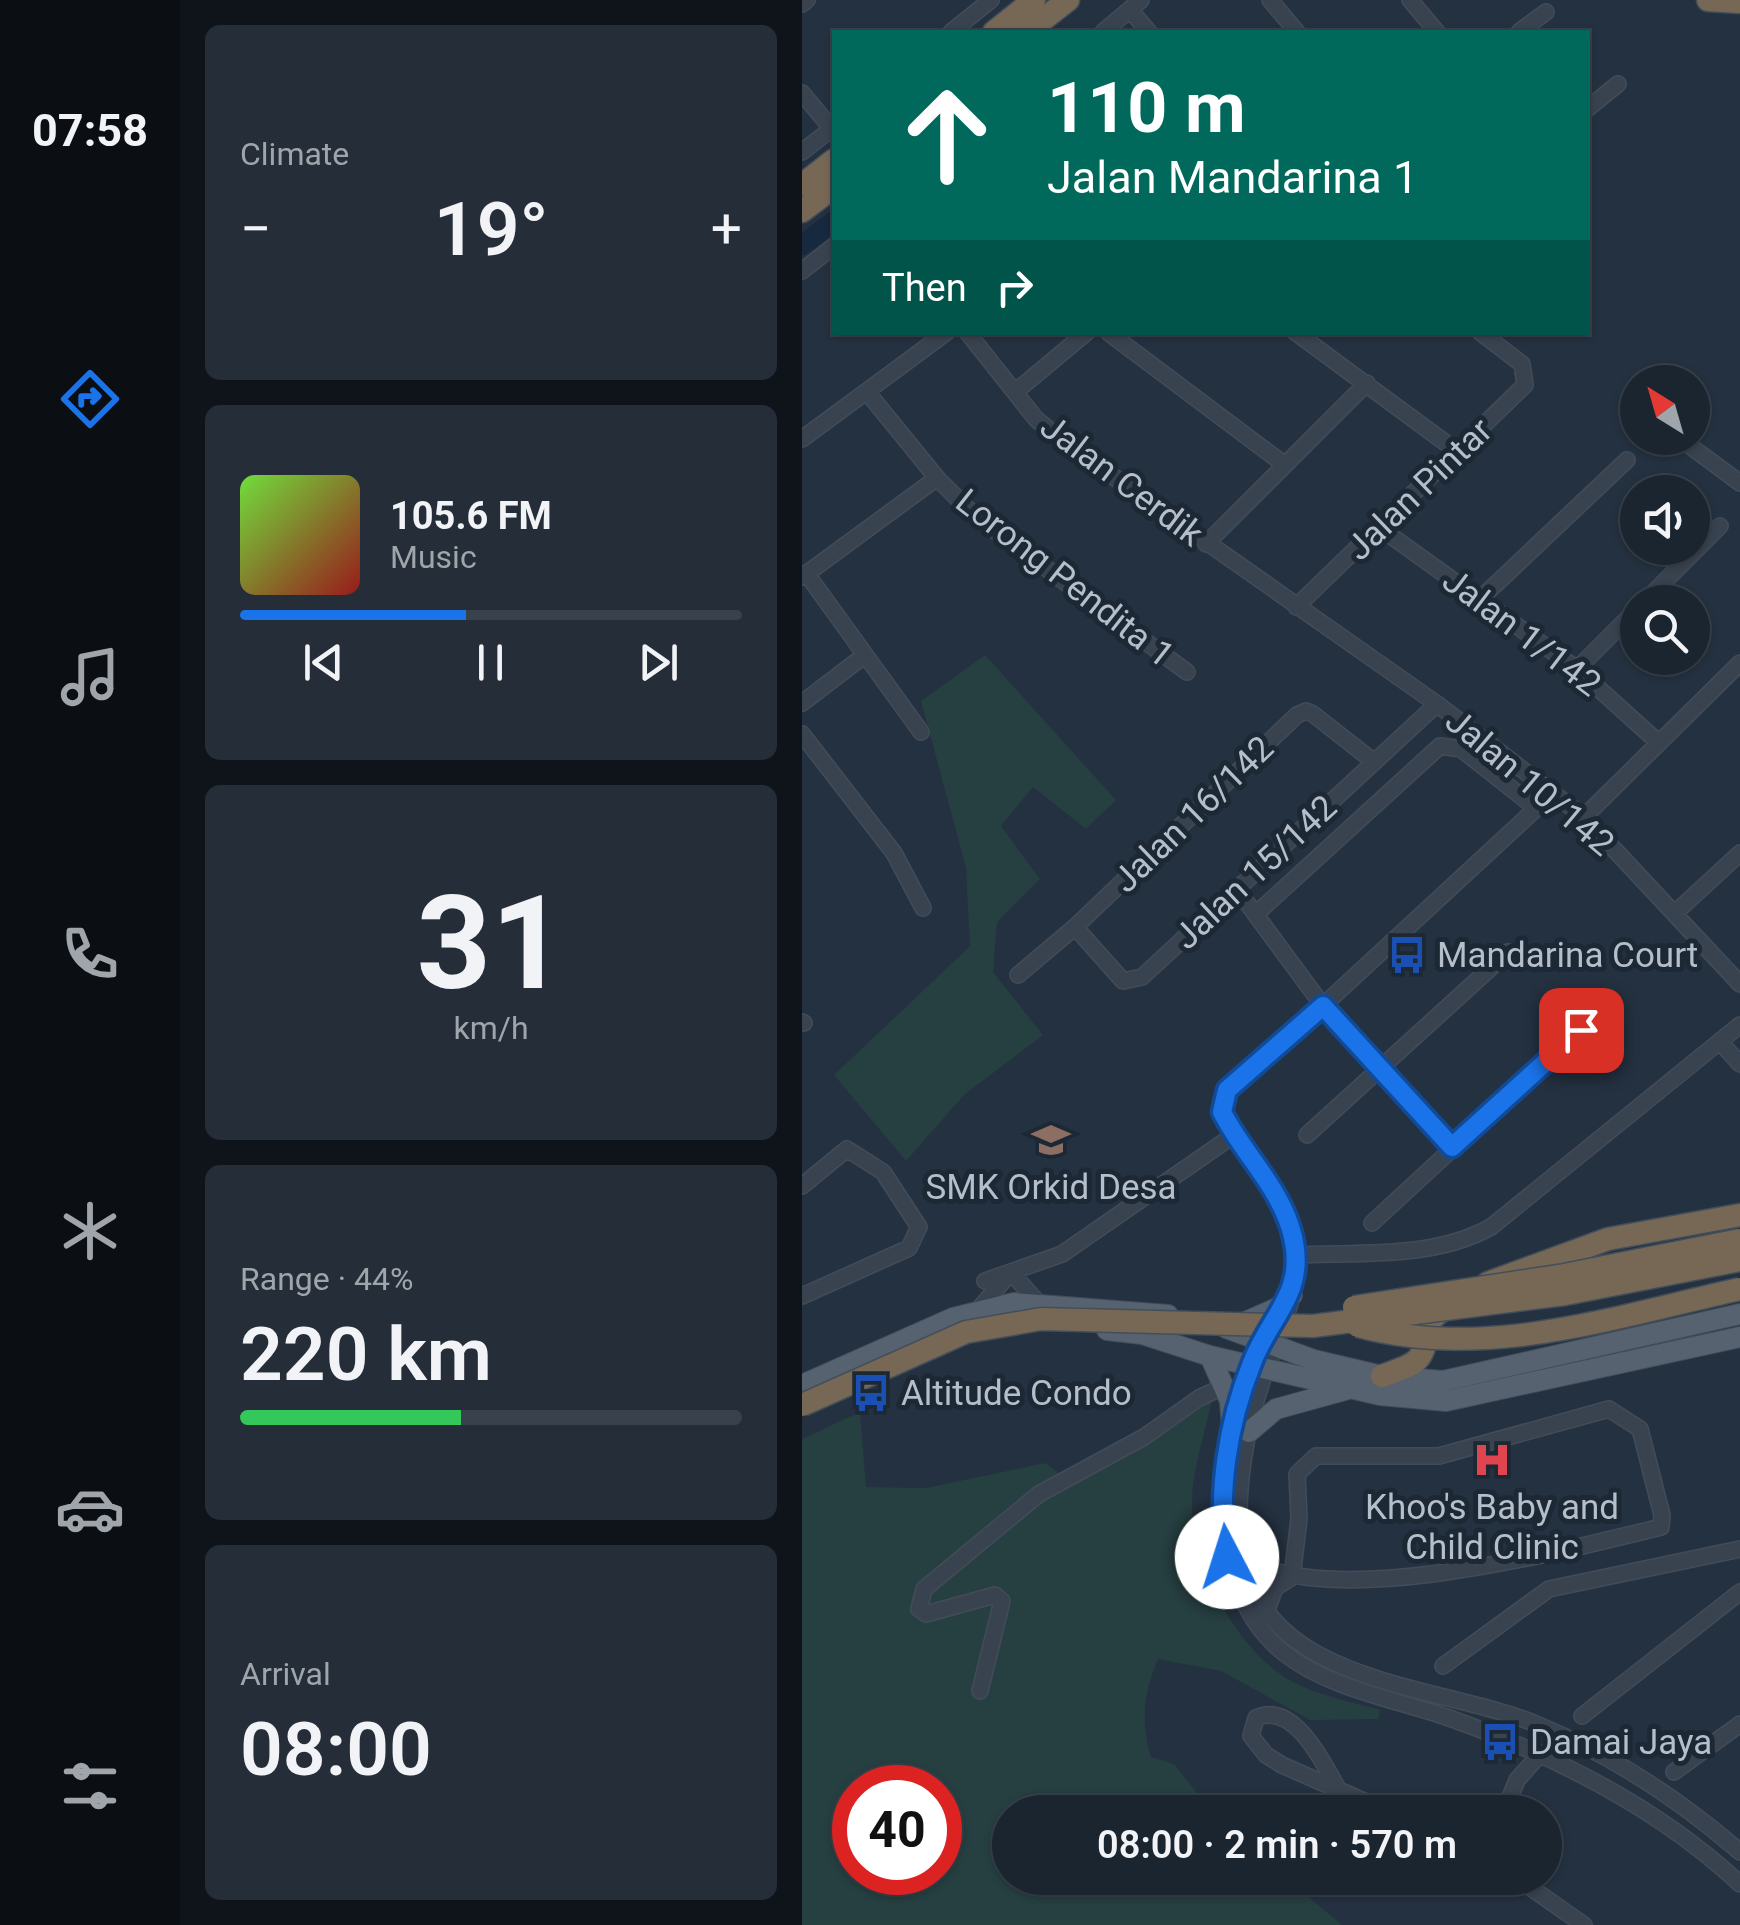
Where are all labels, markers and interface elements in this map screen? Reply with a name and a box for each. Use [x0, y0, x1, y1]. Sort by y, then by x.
text: 110 m [1047, 67, 1246, 149]
icon: ahead [882, 70, 1012, 200]
text: 07:58 [32, 104, 148, 157]
text: Climate [240, 135, 349, 173]
text: Jalan Mandarina 1 [1047, 151, 1418, 204]
text: 19° [434, 185, 548, 273]
text: − [240, 197, 271, 261]
text: + [711, 197, 742, 261]
icon: right [987, 260, 1042, 315]
text: Then [882, 266, 967, 310]
icon: directions [55, 364, 125, 434]
north arrow [1620, 365, 1710, 455]
map controls [1620, 365, 1710, 675]
street label: Jalan Cerdik [1032, 406, 1211, 555]
street label: Jalan Pintar [1338, 410, 1501, 569]
button: sound [1620, 475, 1710, 565]
street label: Lorong Pendita 1 [948, 481, 1182, 676]
text: 105.6 FM [390, 494, 552, 538]
text: Music [390, 538, 477, 576]
street label: Jalan 1/142 [1435, 560, 1609, 705]
button: search [1620, 585, 1710, 675]
icon: previous [296, 635, 351, 690]
icon: pause [463, 635, 518, 690]
icon: next [631, 635, 686, 690]
icon: music [55, 642, 125, 712]
street label: Jalan 10/142 [1437, 700, 1622, 865]
street label: Jalan 16/142 [1105, 728, 1282, 901]
street label: Jalan 15/142 [1166, 787, 1345, 958]
text: 31 [416, 867, 566, 1020]
icon: phone [55, 919, 125, 989]
bus stop icon: Mandarina Court [1386, 934, 1428, 976]
place label: Mandarina Court [1437, 935, 1698, 976]
pin [1539, 988, 1624, 1073]
icon: arrive [1554, 1003, 1609, 1058]
text: km/h [453, 1009, 529, 1047]
school or university icon: SMK Orkid Desa [1030, 1119, 1072, 1161]
place label: SMK Orkid Desa [925, 1167, 1177, 1208]
icon: climate [55, 1196, 125, 1266]
text: Range · 44% [240, 1260, 413, 1298]
text: 220 km [240, 1310, 492, 1398]
bus stop icon: Altitude Condo [850, 1372, 892, 1414]
place label: Altitude Condo [901, 1373, 1132, 1414]
hospital icon: Khoo's Baby and Child Clinic [1471, 1439, 1513, 1481]
icon: car [55, 1474, 125, 1544]
place label: Khoo's Baby and Child Clinic [1365, 1487, 1619, 1568]
position arrow [1175, 1505, 1279, 1609]
text: Arrival [240, 1655, 331, 1693]
text: 08:00 [240, 1705, 432, 1793]
bus stop icon: Damai Jaya [1479, 1721, 1521, 1763]
place label: Damai Jaya [1530, 1722, 1712, 1763]
icon: filters [55, 1751, 125, 1821]
speed limit sign: 40 [832, 1765, 962, 1895]
text: 08:00 · 2 min · 570 m [1097, 1823, 1457, 1867]

